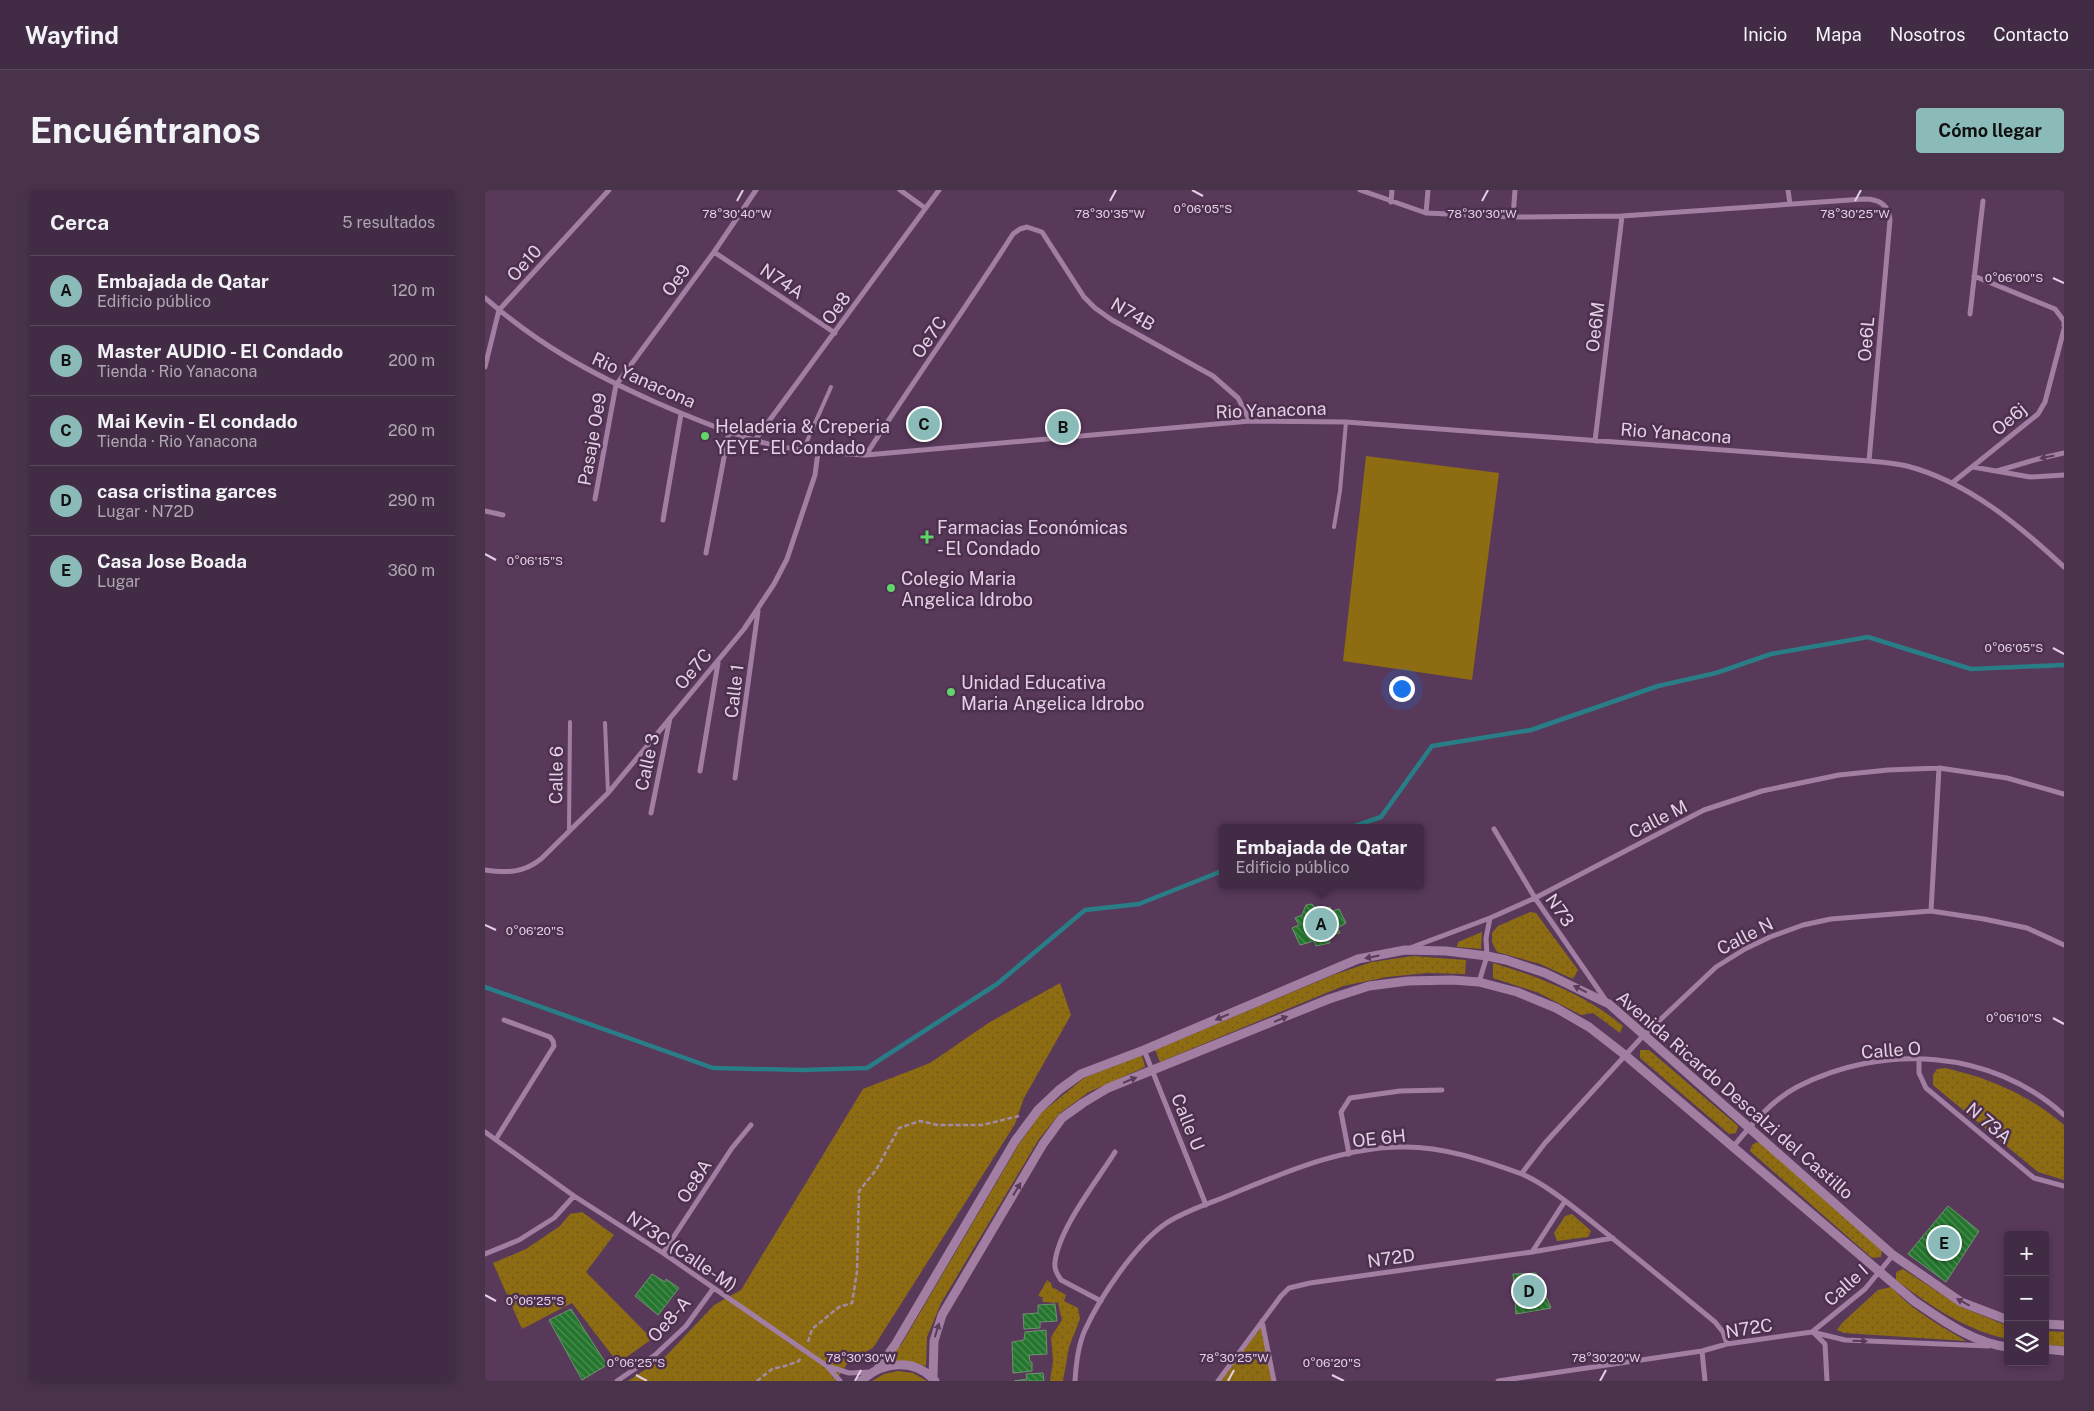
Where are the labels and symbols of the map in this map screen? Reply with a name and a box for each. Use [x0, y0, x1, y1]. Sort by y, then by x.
text: 0°06'05"S [1174, 202, 1232, 216]
text: 78°30'40"W [702, 207, 772, 221]
text: 78°30'35"W [1075, 207, 1145, 221]
text: 78°30'30"W [1447, 207, 1517, 221]
text: 78°30'25"W [1820, 207, 1890, 221]
street label: Oe10 [502, 241, 546, 285]
street label: N74A [756, 259, 808, 303]
street label: Oe9 [657, 260, 695, 300]
text: 0°06'00"S [1985, 271, 2043, 285]
street label: Oe8 [817, 288, 855, 328]
street label: N74B [1107, 293, 1159, 335]
street label: Oe6M [1582, 301, 1608, 353]
street label: Oe7C [907, 312, 951, 362]
street label: Oe6L [1854, 316, 1878, 362]
street label: Rio Yanacona [589, 348, 699, 412]
street label: Pasaje Oe9 [574, 391, 610, 487]
street label: Rio Yanacona [1215, 398, 1327, 422]
street label: Oe6j [1987, 398, 2031, 440]
pin: C [908, 405, 940, 443]
pin: B [1047, 408, 1079, 446]
place label: Heladeria & Creperia YEYE - El Condado [715, 416, 890, 458]
street label: Rio Yanacona [1620, 419, 1732, 447]
marker: Heladeria & Creperia YEYE - El Condado [699, 430, 711, 442]
one-way arrow [2039, 453, 2054, 461]
place label: Farmacias Económicas - El Condado [937, 517, 1128, 559]
marker: Farmacias Económicas - El Condado [921, 531, 933, 543]
text: 0°06'15"S [507, 554, 563, 568]
place label: Colegio Maria Angelica Idrobo [901, 568, 1033, 610]
marker: Colegio Maria Angelica Idrobo [885, 582, 897, 594]
text: 0°06'05"S [1985, 641, 2043, 655]
street label: Oe7C [670, 644, 716, 694]
street label: Calle 1 [720, 663, 748, 719]
place label: Unidad Educativa Maria Angelica Idrobo [961, 672, 1145, 714]
your location [1389, 676, 1415, 702]
marker: Unidad Educativa Maria Angelica Idrobo [945, 686, 957, 698]
street label: Calle 3 [631, 731, 663, 793]
street label: Calle 6 [545, 746, 567, 804]
street label: Calle M [1625, 795, 1691, 843]
street label: N73 [1541, 889, 1579, 931]
pin: A [1305, 905, 1337, 943]
street label: Calle N [1713, 913, 1777, 959]
text: 0°06'20"S [506, 924, 564, 938]
one-way arrow [1364, 953, 1380, 961]
one-way arrow [1573, 985, 1588, 993]
street label: Avenida Ricardo Descalzi del Castillo [1612, 986, 1858, 1204]
text: 0°06'10"S [1986, 1011, 2042, 1025]
one-way arrow [1215, 1013, 1229, 1021]
one-way arrow [1274, 1015, 1289, 1023]
street label: Calle O [1860, 1037, 1922, 1063]
one-way arrow [1123, 1075, 1137, 1083]
street label: Calle U [1167, 1090, 1209, 1154]
street label: N 73A [1962, 1098, 2016, 1148]
street label: OE 6H [1351, 1125, 1407, 1151]
street label: Oe8A [672, 1155, 716, 1207]
one-way arrow [1012, 1182, 1021, 1195]
street label: N73C (Calle-M) [623, 1206, 741, 1296]
pin: E [1928, 1224, 1960, 1262]
street label: N72D [1366, 1244, 1416, 1272]
street label: Calle I [1820, 1260, 1872, 1310]
pin: D [1513, 1272, 1545, 1310]
street label: Oe8-A [643, 1292, 695, 1346]
text: 0°06'25"S [506, 1294, 564, 1308]
one-way arrow [1955, 1298, 1970, 1306]
street label: N72C [1724, 1314, 1774, 1342]
one-way arrow [934, 1322, 942, 1337]
one-way arrow [1852, 1337, 1868, 1345]
text: 78°30'30"W [826, 1351, 896, 1365]
text: 78°30'25"W [1199, 1351, 1269, 1365]
text: 78°30'20"W [1571, 1351, 1641, 1365]
text: 0°06'25"S [607, 1356, 665, 1370]
text: 0°06'20"S [1303, 1356, 1361, 1370]

